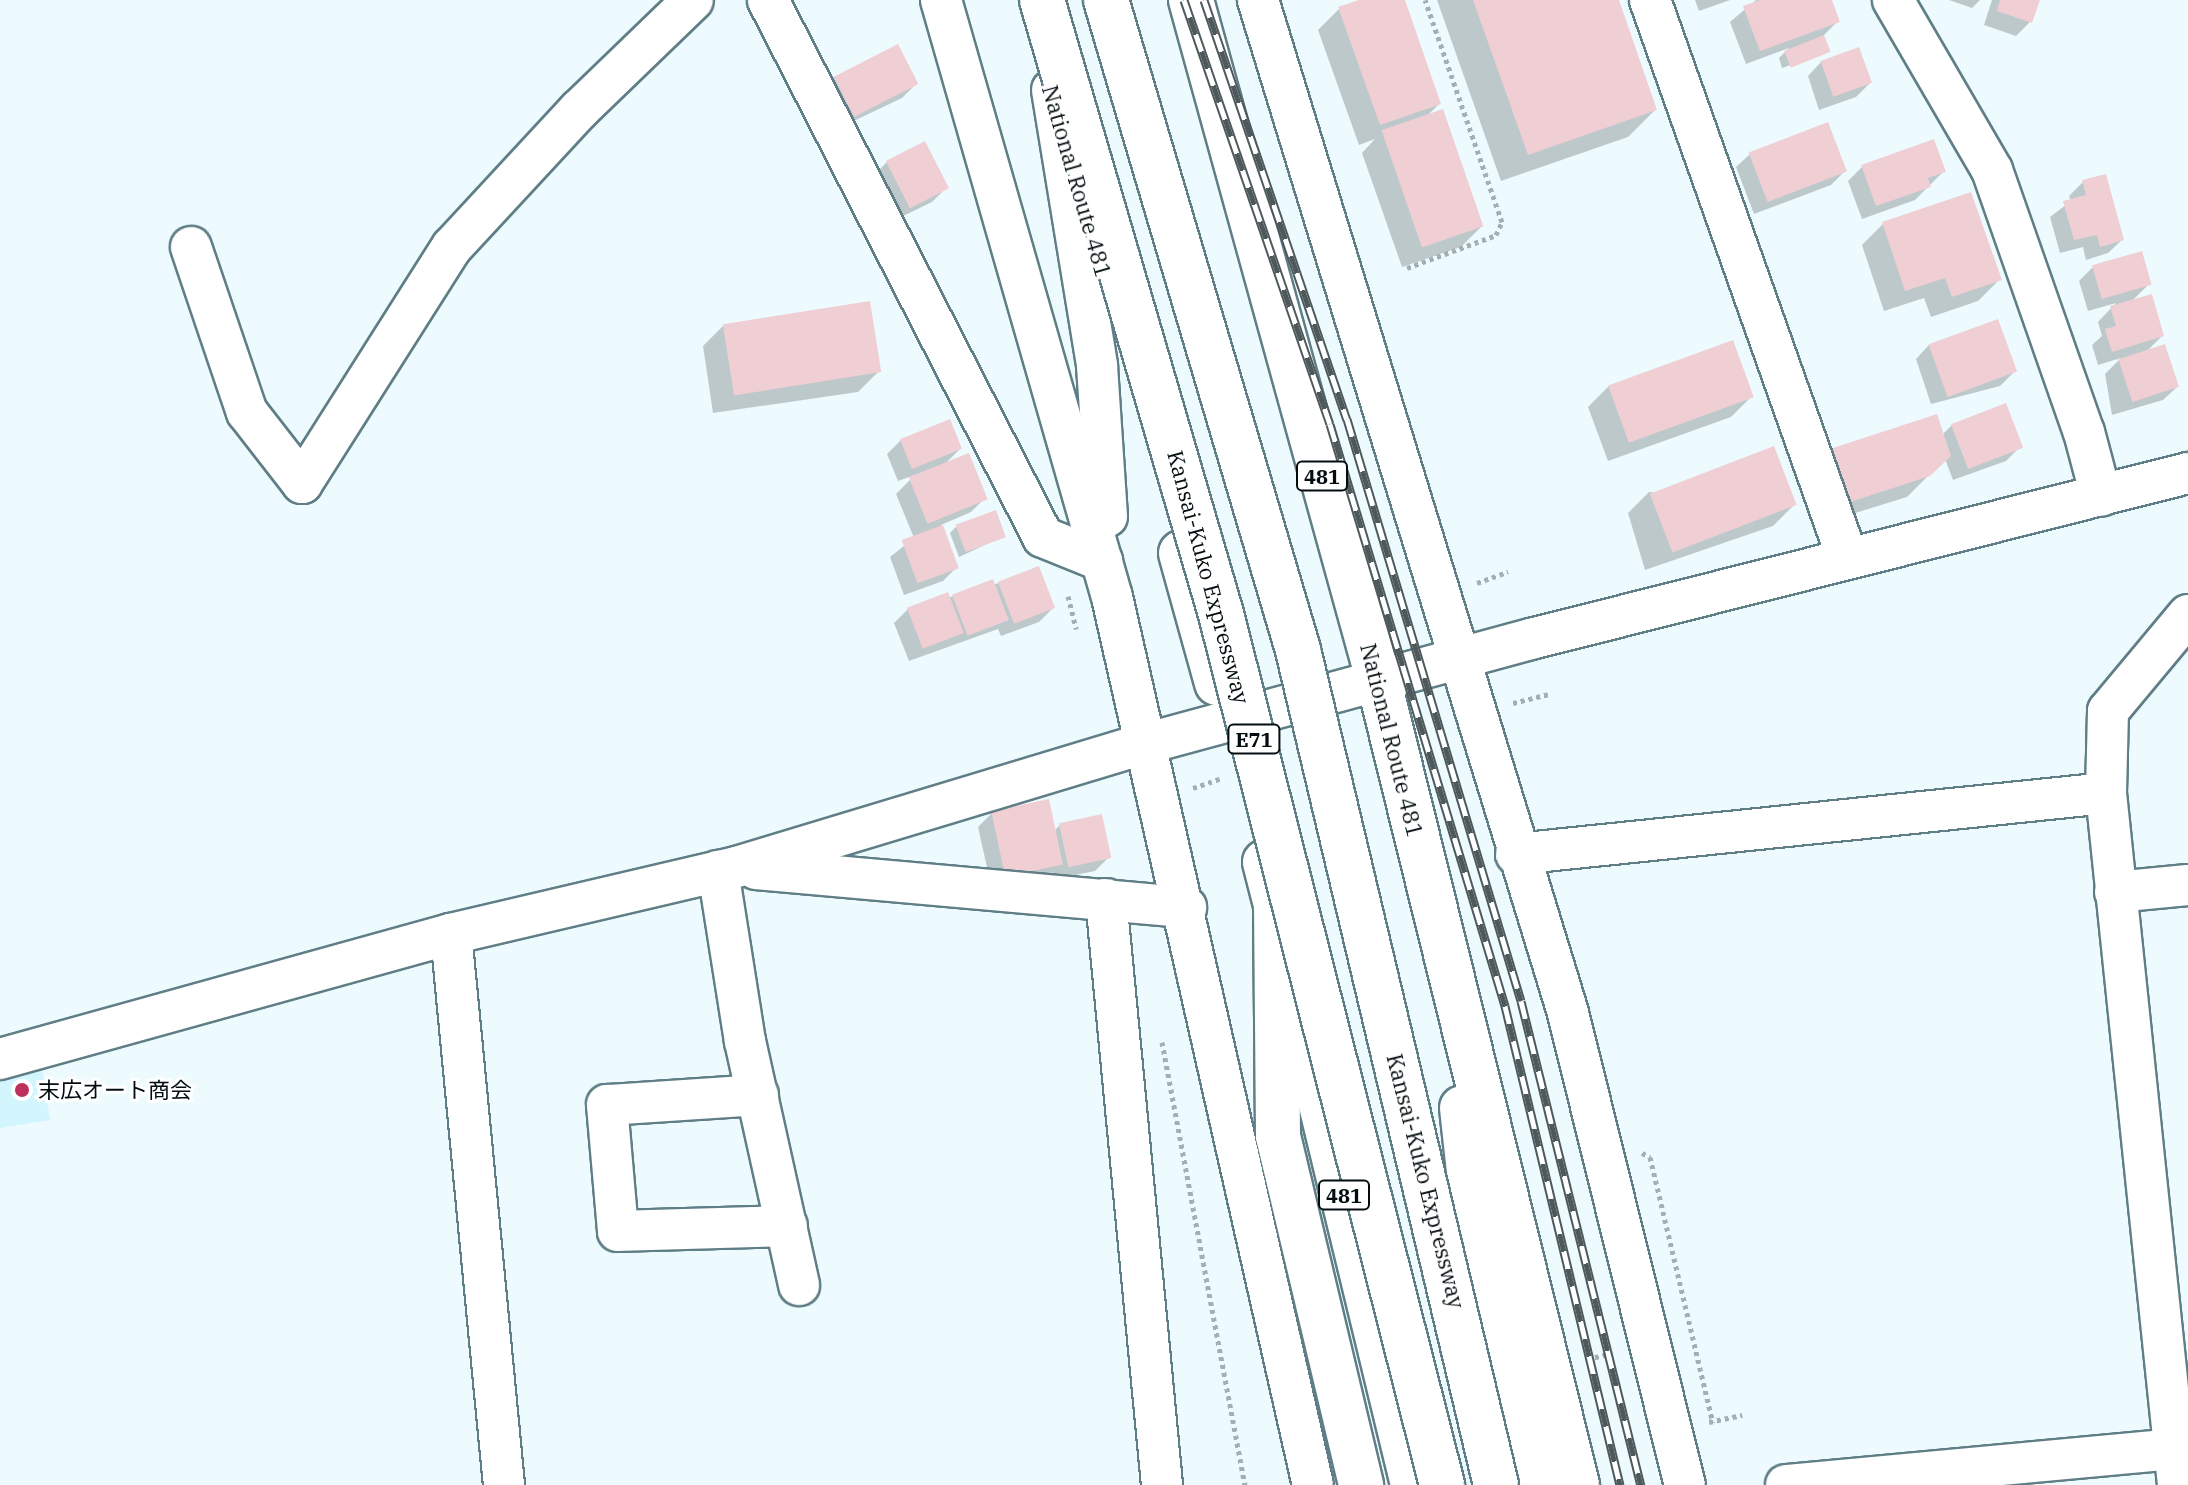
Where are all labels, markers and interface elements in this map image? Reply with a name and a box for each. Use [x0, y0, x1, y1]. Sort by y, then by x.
street label: National Route 481 [1037, 82, 1117, 280]
street label: Kansai-Kuko Expressway [1162, 447, 1256, 707]
road number: 481 [1296, 460, 1348, 492]
street label: National Route 481 [1355, 641, 1429, 839]
road number: E71 [1226, 723, 1282, 755]
street label: Kansai-Kuko Expressway [1382, 1051, 1470, 1311]
place label: 末広オート商会 [38, 1077, 192, 1103]
marker: 末広オート商会 [13, 1081, 31, 1099]
road number: 481 [1318, 1179, 1370, 1211]

